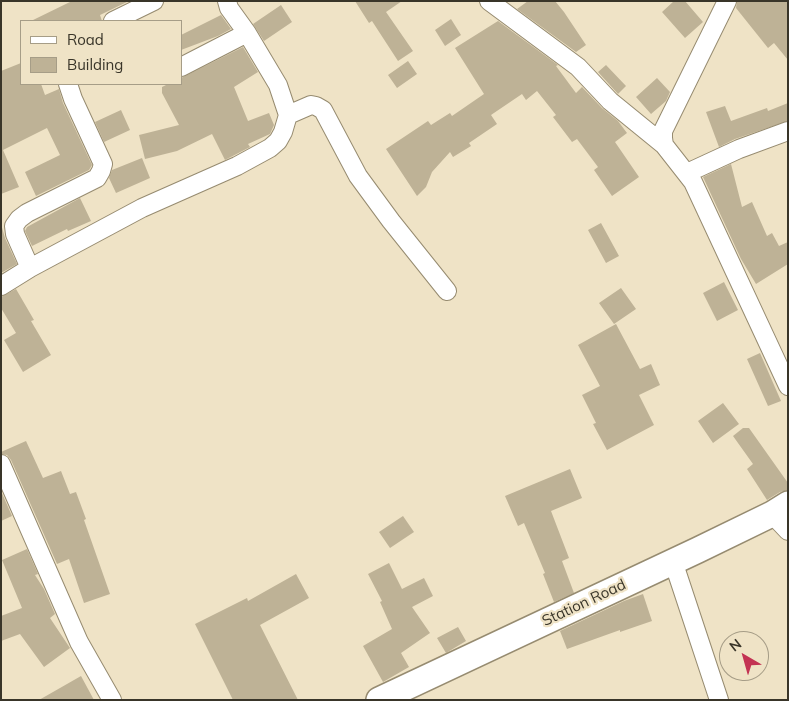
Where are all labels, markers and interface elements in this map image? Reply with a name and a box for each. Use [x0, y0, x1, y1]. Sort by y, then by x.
legend [20, 20, 182, 85]
text: Road [67, 30, 104, 49]
text: Building [67, 55, 123, 74]
street label: Station Road [539, 576, 629, 630]
north arrow [719, 631, 769, 681]
text: N [726, 635, 745, 655]

